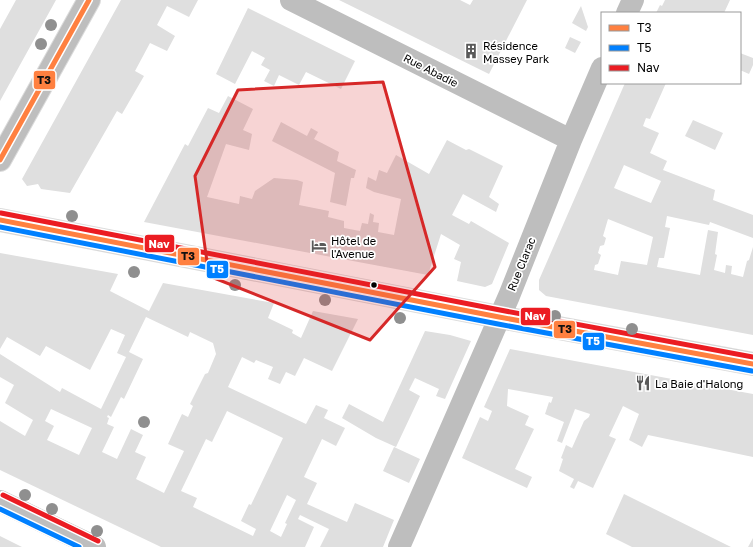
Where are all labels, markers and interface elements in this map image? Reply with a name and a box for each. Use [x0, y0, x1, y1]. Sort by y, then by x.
legend [601, 12, 741, 84]
text: T3 [637, 20, 651, 35]
place label: Résidence Massey Park [483, 39, 549, 65]
text: T5 [637, 40, 651, 55]
building icon: Résidence Massey Park [462, 42, 480, 60]
street label: Rue Abadie [402, 51, 460, 89]
text: Nav [637, 60, 660, 75]
line badge: T3 [33, 70, 56, 90]
text: T3 [37, 73, 51, 86]
line badge: Nav [144, 234, 175, 253]
place label: Hôtel de l'Avenue [331, 234, 376, 260]
street label: Rue Clarac [504, 235, 538, 293]
text: Nav [148, 237, 170, 250]
hotel icon: Hôtel de l'Avenue [310, 237, 328, 255]
line badge: T3 [177, 247, 200, 266]
text: T3 [181, 249, 195, 262]
line badge: T5 [206, 260, 229, 279]
text: T5 [210, 262, 224, 275]
unlabelled marker [369, 280, 379, 290]
line badge: Nav [520, 307, 551, 326]
text: Nav [524, 309, 546, 322]
line badge: T3 [553, 320, 576, 339]
text: T3 [558, 322, 572, 335]
line badge: T5 [582, 332, 605, 351]
text: T5 [586, 334, 600, 347]
restaurant icon: La Baie d'Halong [634, 374, 652, 392]
place label: La Baie d'Halong [655, 377, 743, 390]

